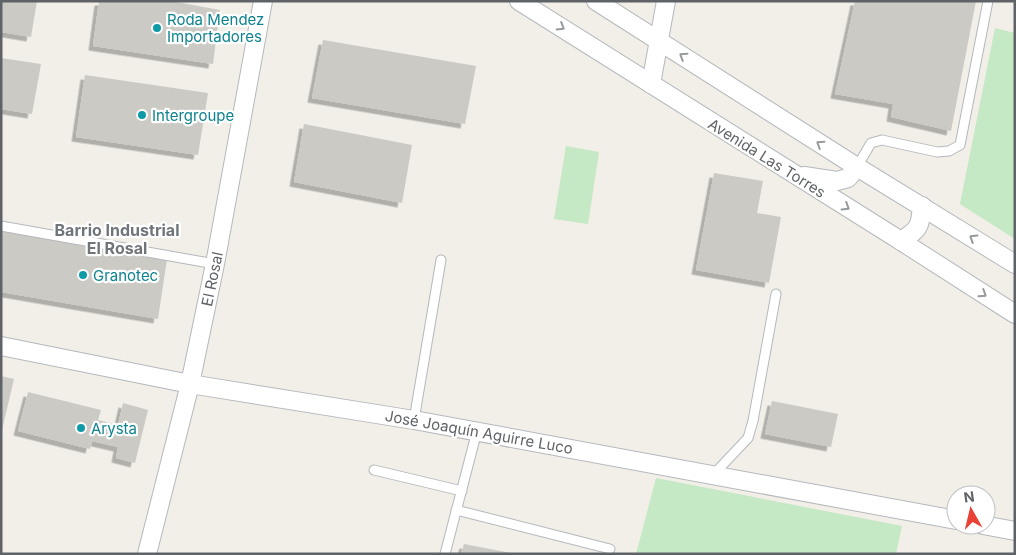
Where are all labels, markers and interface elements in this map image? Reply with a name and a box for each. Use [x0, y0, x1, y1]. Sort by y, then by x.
place label: Roda Mendez Importadores [167, 10, 264, 46]
one-way arrow [555, 21, 564, 31]
marker: Roda Mendez Importadores [151, 22, 163, 34]
one-way arrow [680, 53, 689, 62]
place label: Intergroupe [152, 106, 234, 125]
marker: Intergroupe [136, 109, 148, 121]
street label: Avenida Las Torres [705, 114, 829, 202]
one-way arrow [817, 141, 826, 150]
one-way arrow [841, 201, 850, 211]
district label: Barrio Industrial El Rosal [55, 220, 180, 258]
one-way arrow [970, 235, 979, 245]
street label: El Rosal [197, 250, 227, 308]
place label: Granotec [93, 266, 158, 285]
marker: Granotec [77, 269, 89, 281]
one-way arrow [978, 288, 987, 297]
street label: José Joaquín Aguirre Luco [384, 406, 574, 458]
place label: Arysta [91, 419, 137, 438]
marker: Arysta [75, 422, 87, 434]
north arrow [946, 485, 996, 535]
text: N [963, 487, 976, 506]

